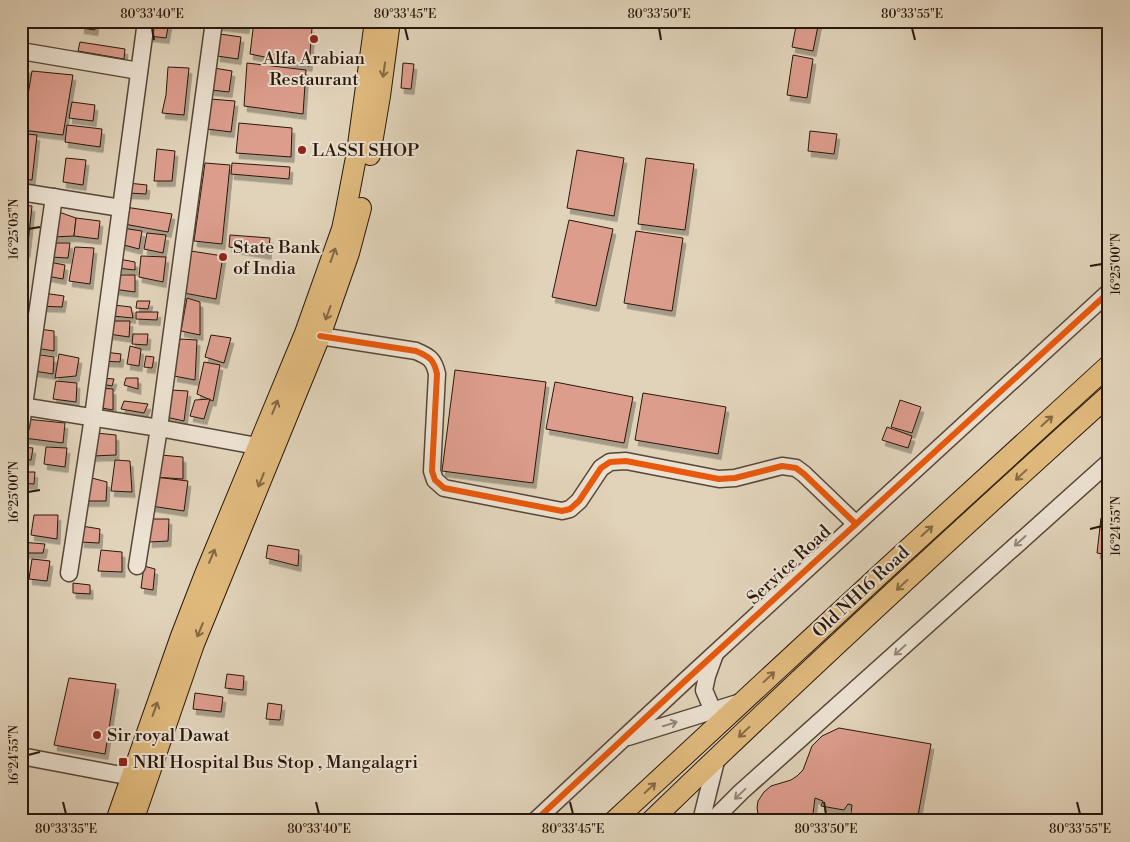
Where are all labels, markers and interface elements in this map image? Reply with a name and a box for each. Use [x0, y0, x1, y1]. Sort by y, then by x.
text: 80°33'40"E [120, 7, 184, 22]
text: 80°33'45"E [374, 7, 436, 22]
text: 80°33'50"E [627, 7, 691, 22]
text: 80°33'55"E [881, 7, 943, 22]
marker: Alfa Arabian Restaurant [308, 33, 320, 45]
place label: Alfa Arabian Restaurant [262, 47, 365, 91]
one-way arrow [379, 61, 389, 77]
place label: LASSI SHOP [312, 139, 419, 162]
marker: LASSI SHOP [296, 144, 308, 156]
text: 16°25'05"N [7, 199, 22, 259]
text: 16°25'00"N [1109, 233, 1124, 295]
place label: State Bank of India [233, 236, 322, 280]
one-way arrow [329, 247, 338, 263]
marker: State Bank of India [217, 251, 229, 263]
one-way arrow [323, 304, 332, 320]
one-way arrow [271, 400, 281, 415]
one-way arrow [1040, 416, 1053, 427]
text: 16°25'00"N [7, 461, 22, 523]
one-way arrow [1015, 469, 1027, 481]
one-way arrow [256, 472, 265, 487]
text: 16°24'55"N [1109, 496, 1124, 556]
street label: Service Road [742, 520, 836, 610]
one-way arrow [921, 525, 933, 537]
one-way arrow [1014, 536, 1027, 547]
street label: Old NH16 Road [808, 541, 915, 643]
one-way arrow [208, 549, 217, 564]
one-way arrow [895, 579, 908, 591]
one-way arrow [195, 622, 204, 637]
one-way arrow [893, 644, 906, 656]
one-way arrow [763, 671, 775, 683]
one-way arrow [151, 701, 160, 717]
one-way arrow [662, 718, 678, 728]
place label: Sir royal Dawat [107, 724, 231, 747]
text: 16°24'55"N [7, 725, 22, 785]
one-way arrow [738, 726, 751, 738]
marker: Sir royal Dawat [91, 729, 103, 741]
place label: NRI Hospital Bus Stop , Mangalagri [133, 751, 418, 774]
marker: NRI Hospital Bus Stop , Mangalagri [117, 756, 129, 768]
one-way arrow [644, 782, 656, 794]
one-way arrow [733, 788, 746, 800]
text: 80°33'35"E [35, 822, 97, 837]
text: 80°33'40"E [287, 822, 351, 837]
text: 80°33'45"E [542, 822, 604, 837]
text: 80°33'50"E [794, 822, 858, 837]
text: 80°33'55"E [1049, 822, 1111, 837]

